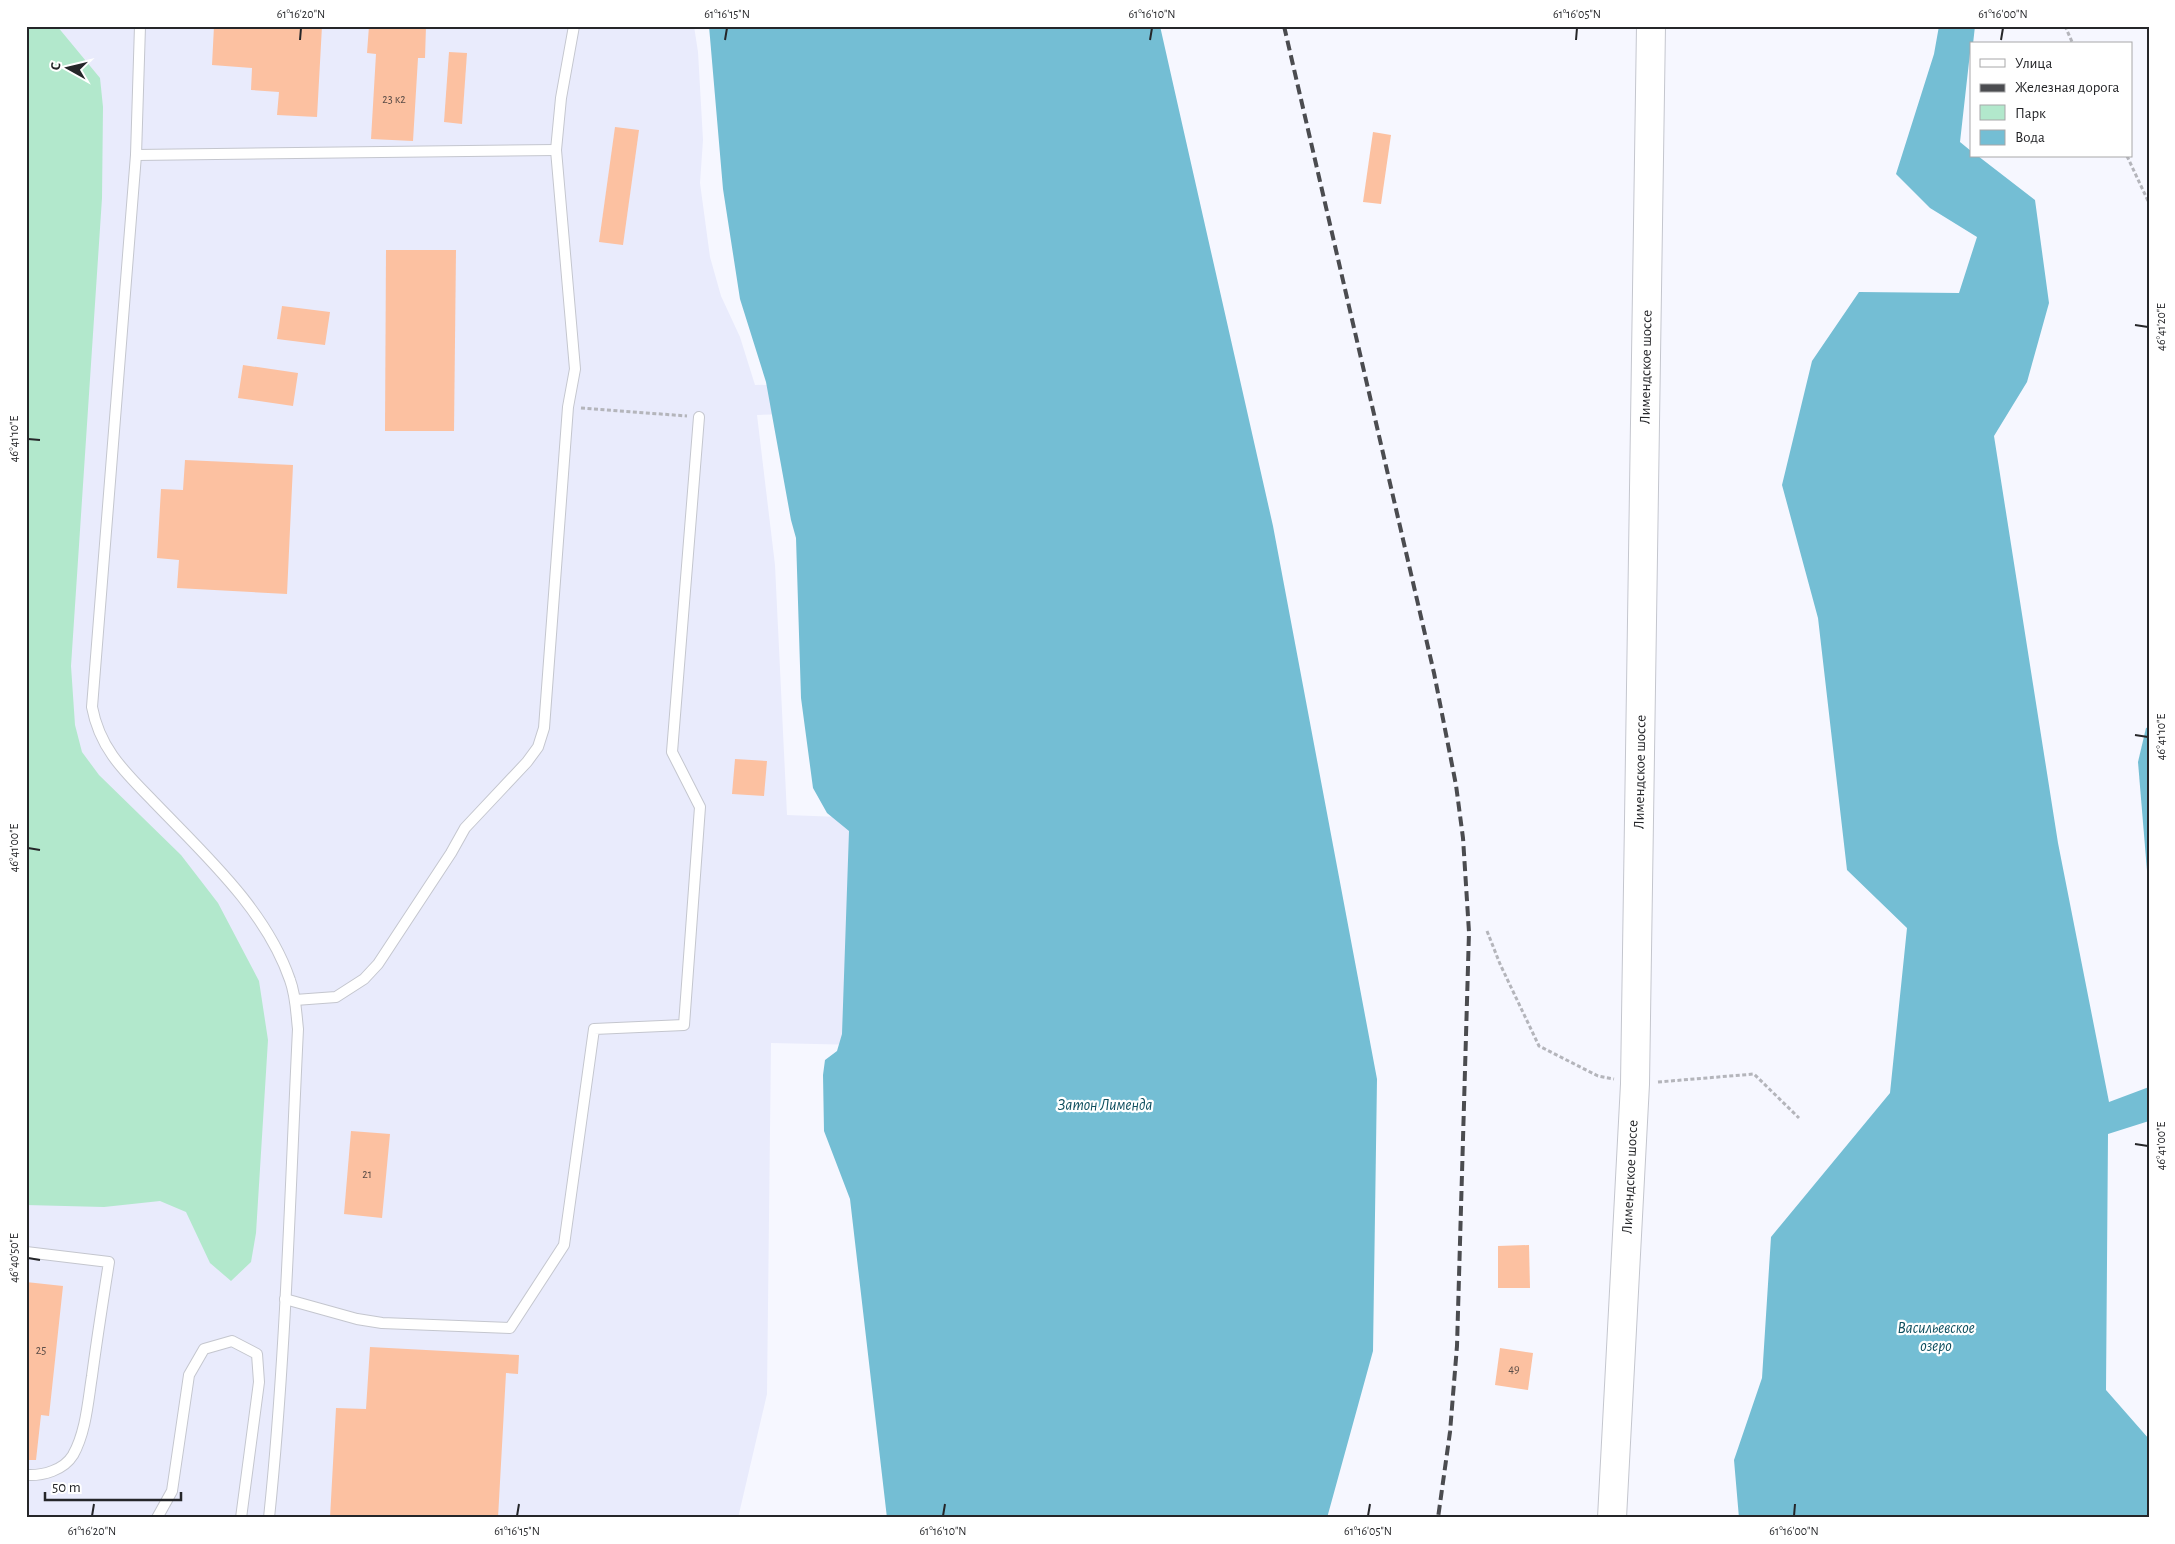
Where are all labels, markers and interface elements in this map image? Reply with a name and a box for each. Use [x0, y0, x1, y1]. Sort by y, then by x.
text: 61°16'20"N [277, 8, 325, 20]
text: 61°16'15"N [704, 8, 750, 20]
text: 61°16'10"N [1128, 8, 1176, 20]
text: 61°16'05"N [1553, 8, 1601, 20]
text: 61°16'00"N [1978, 8, 2028, 20]
north arrow [42, 42, 92, 92]
legend [1970, 42, 2132, 158]
text: Улица [2015, 56, 2052, 71]
text: С [49, 61, 64, 71]
text: Железная дорога [2015, 80, 2120, 95]
house number: 23 к2 [382, 93, 406, 105]
text: Парк [2015, 106, 2046, 121]
text: Вода [2015, 130, 2045, 145]
text: 46°41'20"E [2155, 303, 2167, 351]
street label: Лимендское шоссе [1638, 310, 1654, 424]
text: 46°41'10"E [8, 416, 20, 462]
text: 46°41'10"E [2155, 714, 2167, 760]
street label: Лимендское шоссе [1632, 715, 1648, 829]
text: 46°41'00"E [8, 823, 20, 872]
water label: Затон Лименда [1058, 1097, 1153, 1113]
street label: Лимендское шоссе [1620, 1119, 1640, 1234]
text: 46°41'00"E [2155, 1121, 2167, 1170]
house number: 21 [362, 1168, 372, 1180]
text: 46°40'50"E [8, 1233, 20, 1283]
water label: Васильевское озеро [1897, 1320, 1975, 1355]
house number: 25 [36, 1344, 46, 1356]
house number: 49 [1508, 1363, 1520, 1375]
scale bar [45, 1469, 181, 1501]
text: 50 m [52, 1480, 81, 1495]
text: 61°16'20"N [68, 1525, 116, 1537]
text: 61°16'15"N [494, 1525, 540, 1537]
text: 61°16'10"N [919, 1525, 967, 1537]
text: 61°16'05"N [1344, 1525, 1392, 1537]
text: 61°16'00"N [1769, 1525, 1819, 1537]

